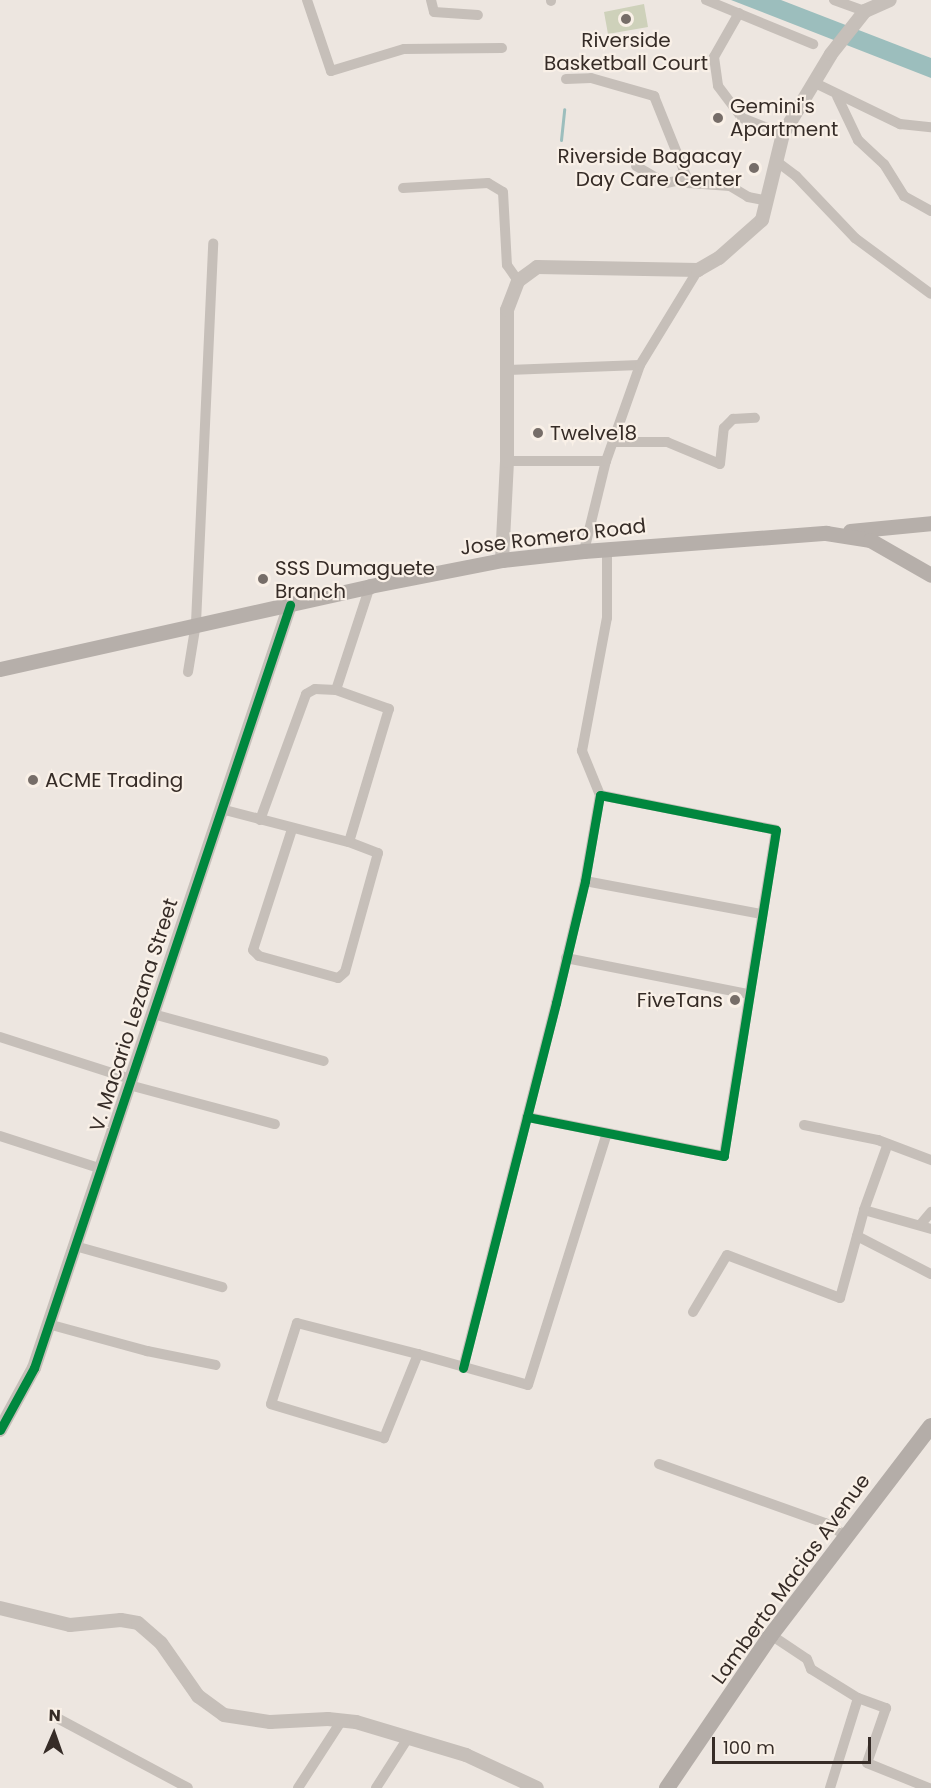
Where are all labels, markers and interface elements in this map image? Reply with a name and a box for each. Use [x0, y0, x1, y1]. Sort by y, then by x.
marker: Riverside Basketball Court [619, 12, 633, 26]
place label: Riverside Basketball Court [544, 28, 708, 75]
place label: Gemini's Apartment [730, 94, 838, 141]
marker: Gemini's Apartment [711, 111, 725, 125]
place label: Riverside Bagacay Day Care Center [557, 144, 742, 191]
marker: Riverside Bagacay Day Care Center [747, 161, 761, 175]
place label: Twelve18 [550, 421, 637, 445]
marker: Twelve18 [531, 426, 545, 440]
street label: Jose Romero Road [459, 514, 647, 560]
place label: SSS Dumaguete Branch [275, 556, 435, 603]
marker: SSS Dumaguete Branch [256, 572, 270, 586]
place label: ACME Trading [45, 768, 183, 792]
marker: ACME Trading [26, 773, 40, 787]
street label: V. Macario Lezana Street [85, 895, 183, 1135]
place label: FiveTans [637, 988, 723, 1012]
marker: FiveTans [728, 993, 742, 1007]
street label: Lamberto Macias Avenue [707, 1469, 875, 1689]
north arrow [24, 1704, 84, 1764]
text: N [48, 1704, 61, 1727]
scale bar [715, 1725, 874, 1763]
text: 100 m [723, 1735, 775, 1760]

